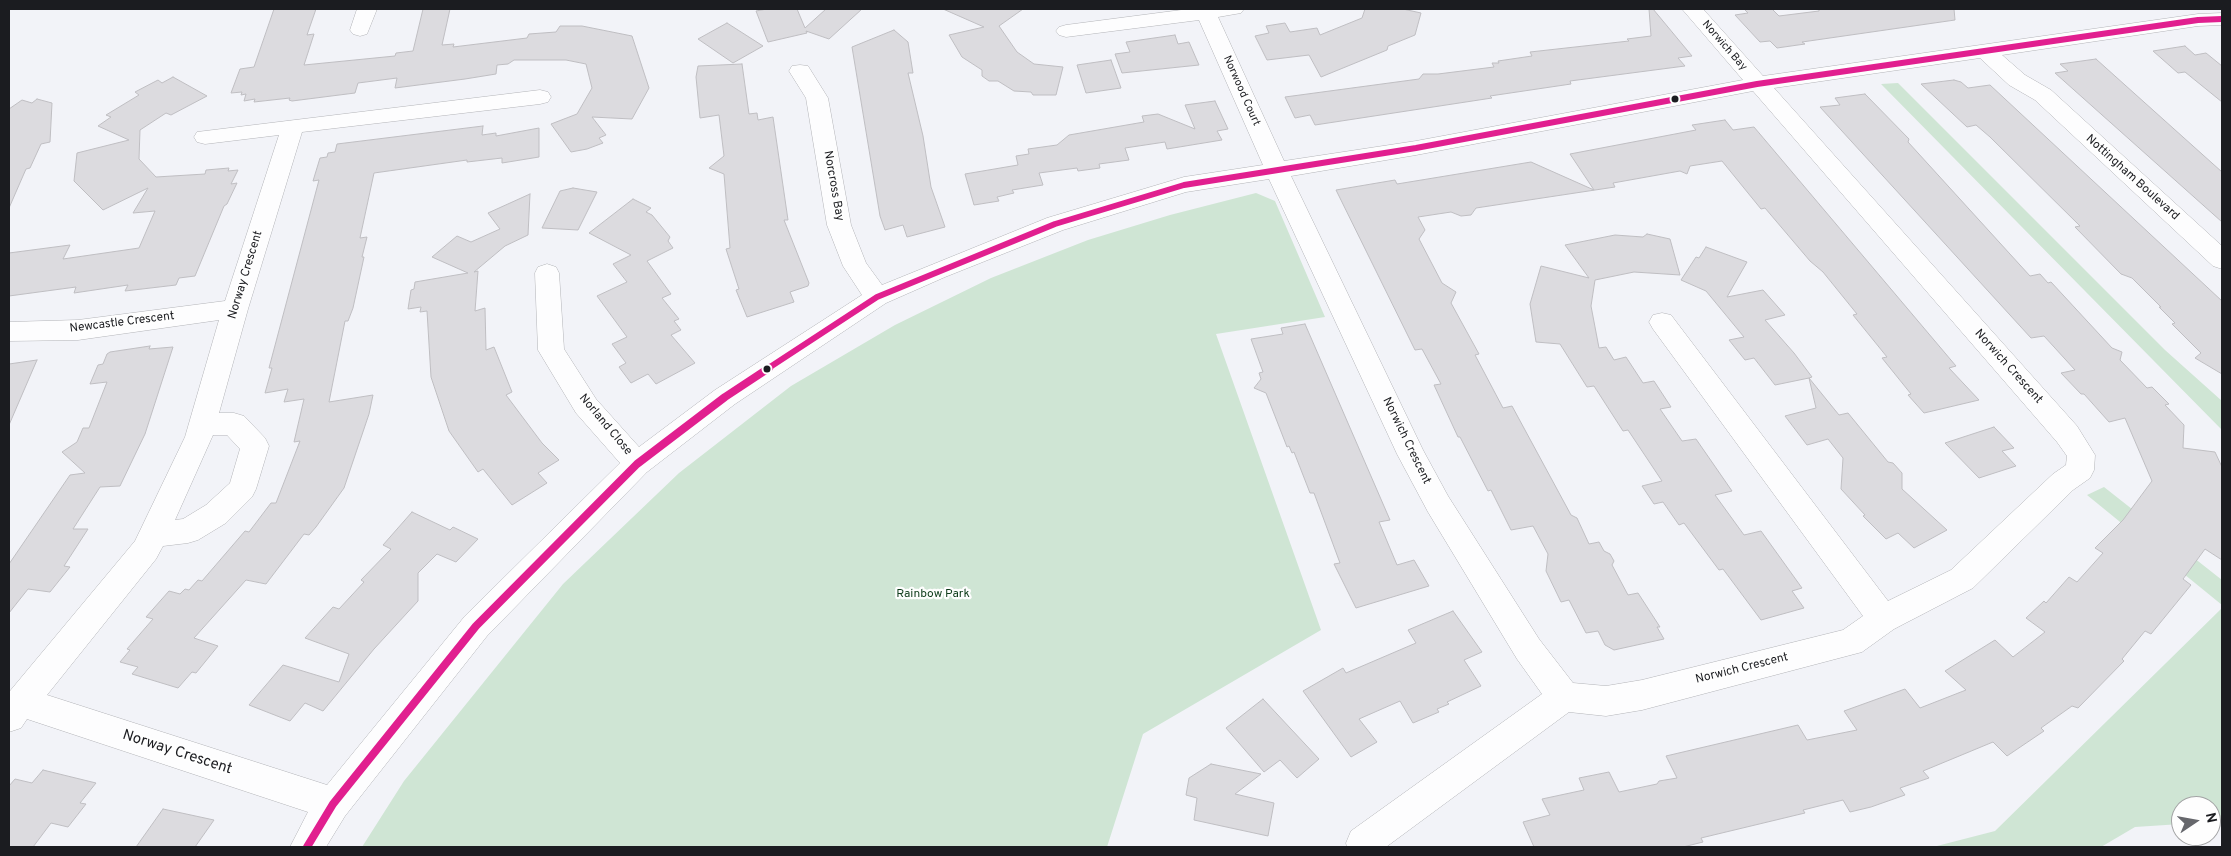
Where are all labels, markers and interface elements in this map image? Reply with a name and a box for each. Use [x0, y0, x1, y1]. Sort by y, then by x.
street label: Norwich Bay [1699, 18, 1749, 74]
street label: Norwood Court [1220, 54, 1262, 128]
unlabelled marker [1670, 94, 1680, 104]
street label: Nottingham Boulevard [2082, 132, 2182, 224]
street label: Norcross Bay [820, 150, 846, 222]
street label: Norway Crescent [226, 229, 266, 321]
street label: Newcastle Crescent [69, 309, 175, 337]
street label: Norwich Crescent [1971, 327, 2045, 407]
unlabelled marker [762, 364, 772, 374]
street label: Norland Close [575, 392, 635, 458]
street label: Norwich Crescent [1379, 395, 1433, 487]
park label: Rainbow Park [896, 588, 970, 602]
street label: Norwich Crescent [1694, 651, 1790, 687]
street label: Norway Crescent [120, 727, 234, 779]
north arrow [2171, 796, 2221, 846]
text: N [2201, 811, 2220, 825]

